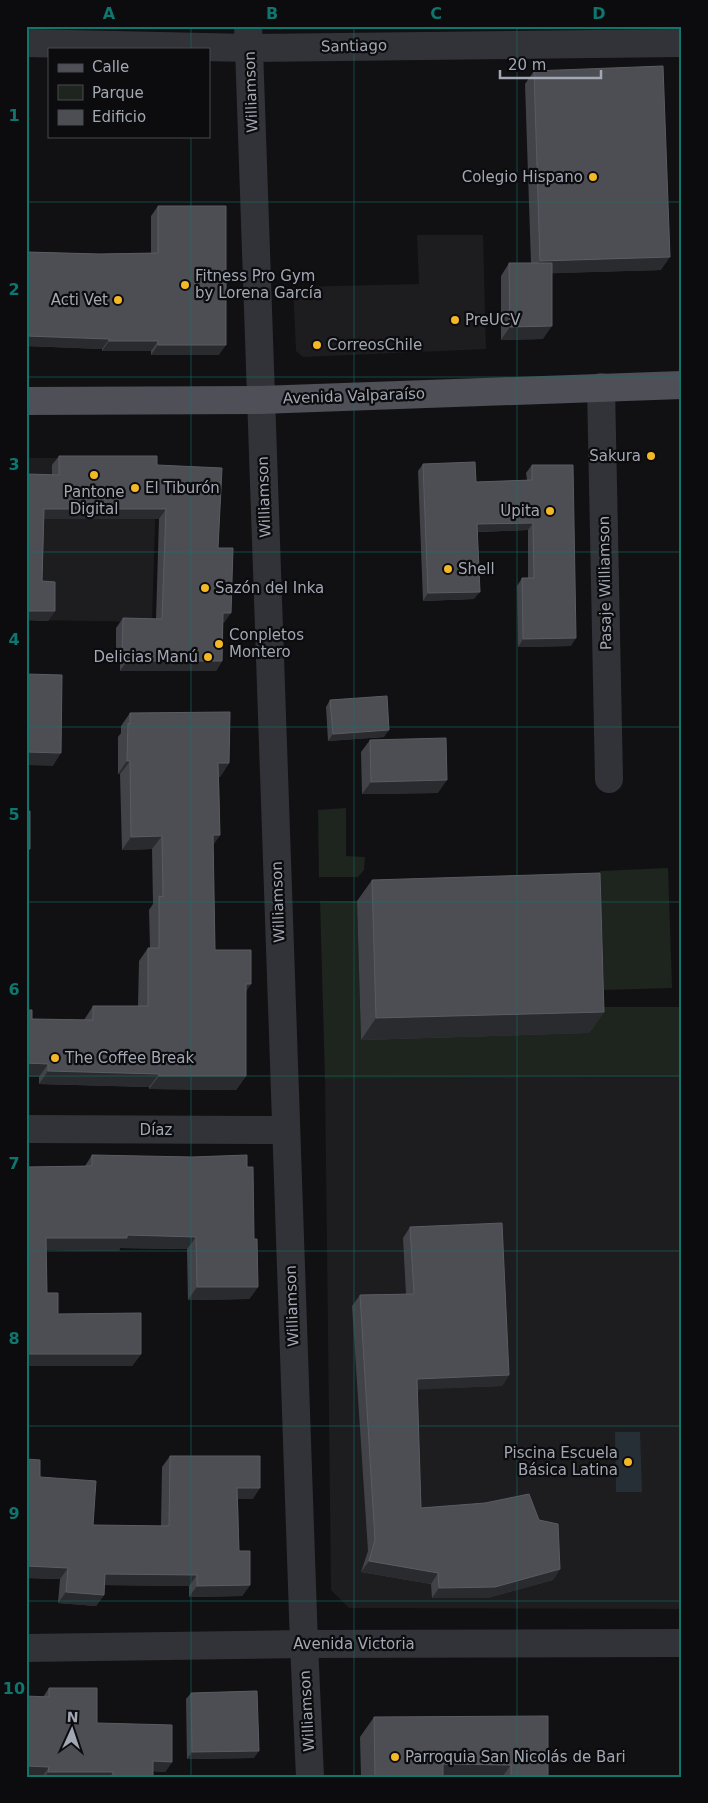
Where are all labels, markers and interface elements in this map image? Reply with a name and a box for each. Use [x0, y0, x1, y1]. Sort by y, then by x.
text: A [103, 4, 116, 23]
text: B [266, 4, 278, 23]
text: C [430, 4, 442, 23]
text: D [592, 4, 606, 23]
street label: Santiago [321, 36, 387, 56]
legend [48, 48, 210, 138]
scale bar [500, 48, 602, 80]
street label: Williamson [241, 51, 261, 133]
text: 20 m [508, 56, 546, 74]
text: Calle [92, 58, 129, 76]
text: Parque [92, 84, 144, 102]
text: 1 [8, 106, 20, 125]
text: Edificio [92, 108, 146, 126]
place label: Colegio Hispano [462, 168, 583, 186]
marker: Colegio Hispano [587, 171, 599, 183]
place label: Fitness Pro Gym by Lorena García [195, 267, 322, 302]
marker: Fitness Pro Gym by Lorena García [179, 279, 191, 291]
text: 2 [8, 280, 20, 299]
place label: Acti Vet [51, 291, 108, 309]
marker: Acti Vet [112, 294, 124, 306]
place label: PreUCV [465, 311, 521, 329]
marker: PreUCV [449, 314, 461, 326]
place label: CorreosChile [327, 336, 422, 354]
marker: CorreosChile [311, 339, 323, 351]
street label: Avenida Valparaíso [283, 385, 425, 407]
place label: Sakura [589, 447, 641, 465]
marker: Sakura [645, 450, 657, 462]
text: 3 [8, 455, 20, 474]
street label: Williamson [254, 456, 274, 538]
marker: Pantone Digital [88, 469, 100, 481]
place label: El Tiburón [145, 479, 220, 497]
marker: El Tiburón [129, 482, 141, 494]
place label: Pantone Digital [64, 483, 124, 518]
place label: Upita [500, 502, 540, 520]
marker: Upita [544, 505, 556, 517]
street label: Pasaje Williamson [595, 516, 615, 650]
place label: Shell [458, 560, 495, 578]
marker: Shell [442, 563, 454, 575]
place label: Sazón del Inka [215, 579, 324, 597]
marker: Sazón del Inka [199, 582, 211, 594]
place label: Conpletos Montero [229, 626, 304, 661]
text: 4 [8, 630, 20, 649]
marker: Conpletos Montero [213, 638, 225, 650]
place label: Delicias Manú [94, 648, 198, 666]
marker: Delicias Manú [202, 651, 214, 663]
text: 5 [8, 805, 20, 824]
street label: Williamson [268, 861, 288, 943]
text: 6 [8, 980, 20, 999]
place label: The Coffee Break [64, 1049, 194, 1067]
marker: The Coffee Break [49, 1052, 61, 1064]
street label: Díaz [140, 1121, 173, 1139]
text: 7 [8, 1154, 20, 1173]
street label: Williamson [282, 1265, 302, 1347]
text: 8 [8, 1329, 20, 1348]
place label: Piscina Escuela Básica Latina [504, 1444, 618, 1479]
marker: Piscina Escuela Básica Latina [622, 1456, 634, 1468]
text: 9 [8, 1504, 20, 1523]
street label: Avenida Victoria [293, 1635, 415, 1653]
street label: Williamson [296, 1670, 318, 1752]
text: 10 [3, 1679, 25, 1698]
north arrow [48, 1706, 98, 1756]
text: N [66, 1709, 79, 1725]
place label: Parroquia San Nicolás de Bari [405, 1748, 626, 1766]
marker: Parroquia San Nicolás de Bari [389, 1751, 401, 1763]

